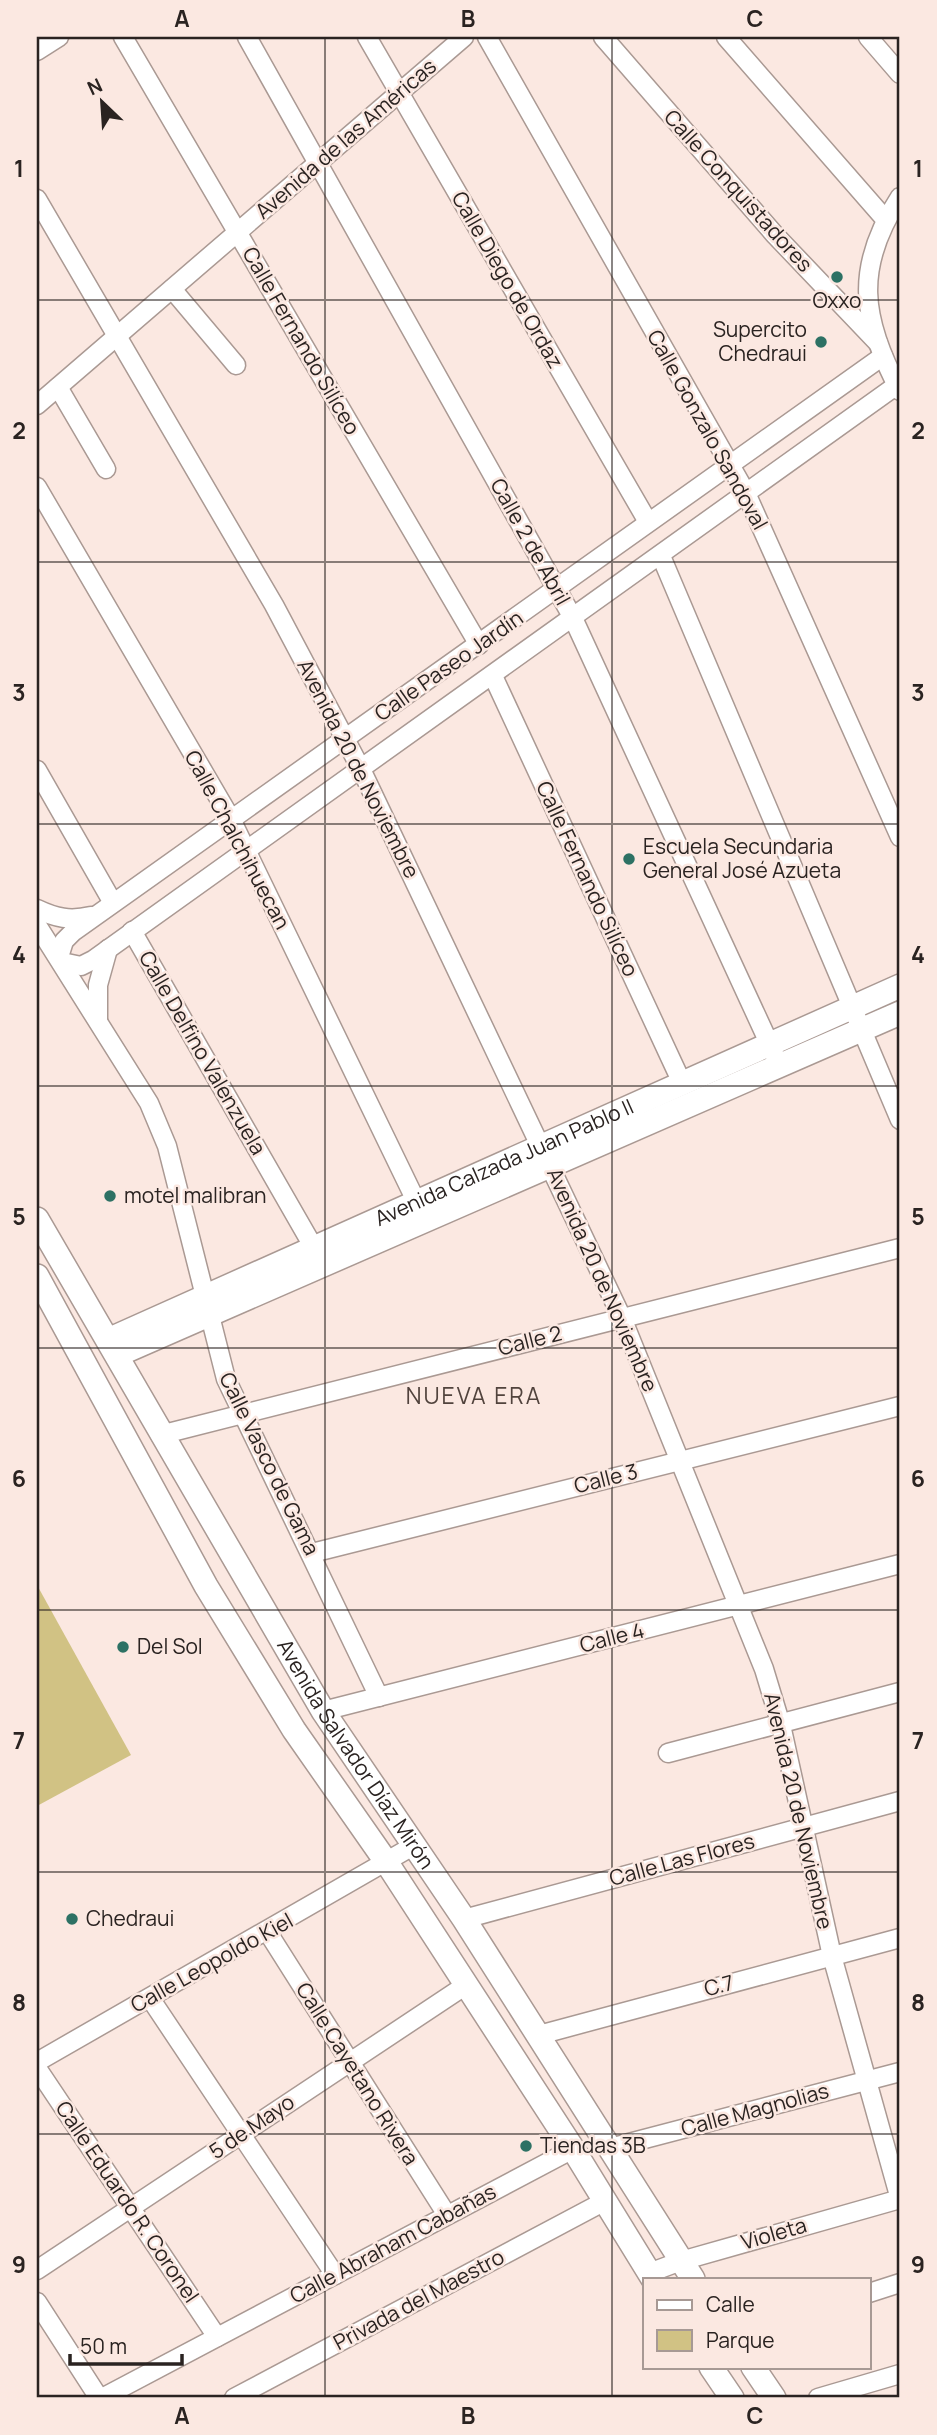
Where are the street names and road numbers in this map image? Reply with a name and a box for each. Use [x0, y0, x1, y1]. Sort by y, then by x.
street label: Avenida de las Américas [249, 52, 442, 225]
street label: Calle Conquistadores [658, 103, 819, 277]
street label: Calle Diego de Ordaz [446, 186, 570, 373]
street label: Calle Fernando Silíceo [237, 242, 367, 439]
street label: Calle Gonzalo Sandoval [641, 325, 775, 534]
street label: Calle 2 de Abril [484, 473, 577, 610]
street label: Calle Paseo Jardín [369, 603, 528, 727]
street label: Avenida 20 de Noviembre [291, 654, 426, 883]
street label: Calle Chalchihuecan [179, 745, 297, 934]
street label: Calle Fernando Silíceo [530, 776, 645, 981]
street label: Calle Delfino Valenzuela [133, 945, 273, 1160]
street label: Avenida Calzada Juan Pablo II [370, 1092, 638, 1232]
street label: Avenida 20 de Noviembre [541, 1163, 665, 1396]
street label: Calle 2 [495, 1319, 565, 1361]
street label: Calle Vasco de Gama [213, 1367, 326, 1560]
street label: Calle 3 [571, 1457, 640, 1499]
street label: Calle 4 [577, 1616, 647, 1659]
street label: Avenida Salvador Díaz Mirón [271, 1634, 441, 1874]
street label: Avenida 20 de Noviembre [758, 1690, 840, 1932]
street label: Calle Las Flores [606, 1826, 757, 1892]
street label: Calle Leopoldo Kiel [125, 1906, 298, 2018]
street label: C.7 [701, 1968, 737, 2002]
street label: Calle Cayetano Rivera [290, 1977, 426, 2170]
street label: Calle Magnolias [678, 2076, 832, 2142]
street label: 5 de Mayo [203, 2087, 299, 2165]
street label: Calle Eduardo R. Coronel [50, 2095, 206, 2308]
street label: Calle Abraham Cabañas [285, 2177, 500, 2309]
street label: Violeta [738, 2210, 810, 2256]
street label: Privada del Maestro [328, 2242, 509, 2356]

